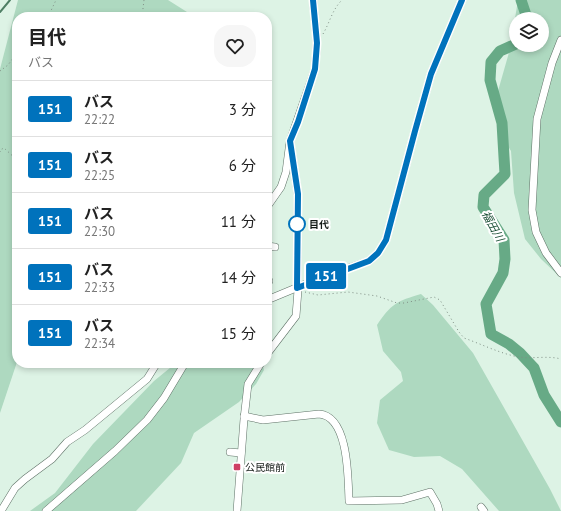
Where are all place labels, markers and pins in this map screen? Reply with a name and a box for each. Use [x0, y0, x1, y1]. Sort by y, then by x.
marker: 目代 [288, 215, 306, 233]
place label: 目代 [309, 218, 329, 231]
place label: 公民館前 [245, 461, 285, 474]
marker: 公民館前 [232, 462, 242, 472]

